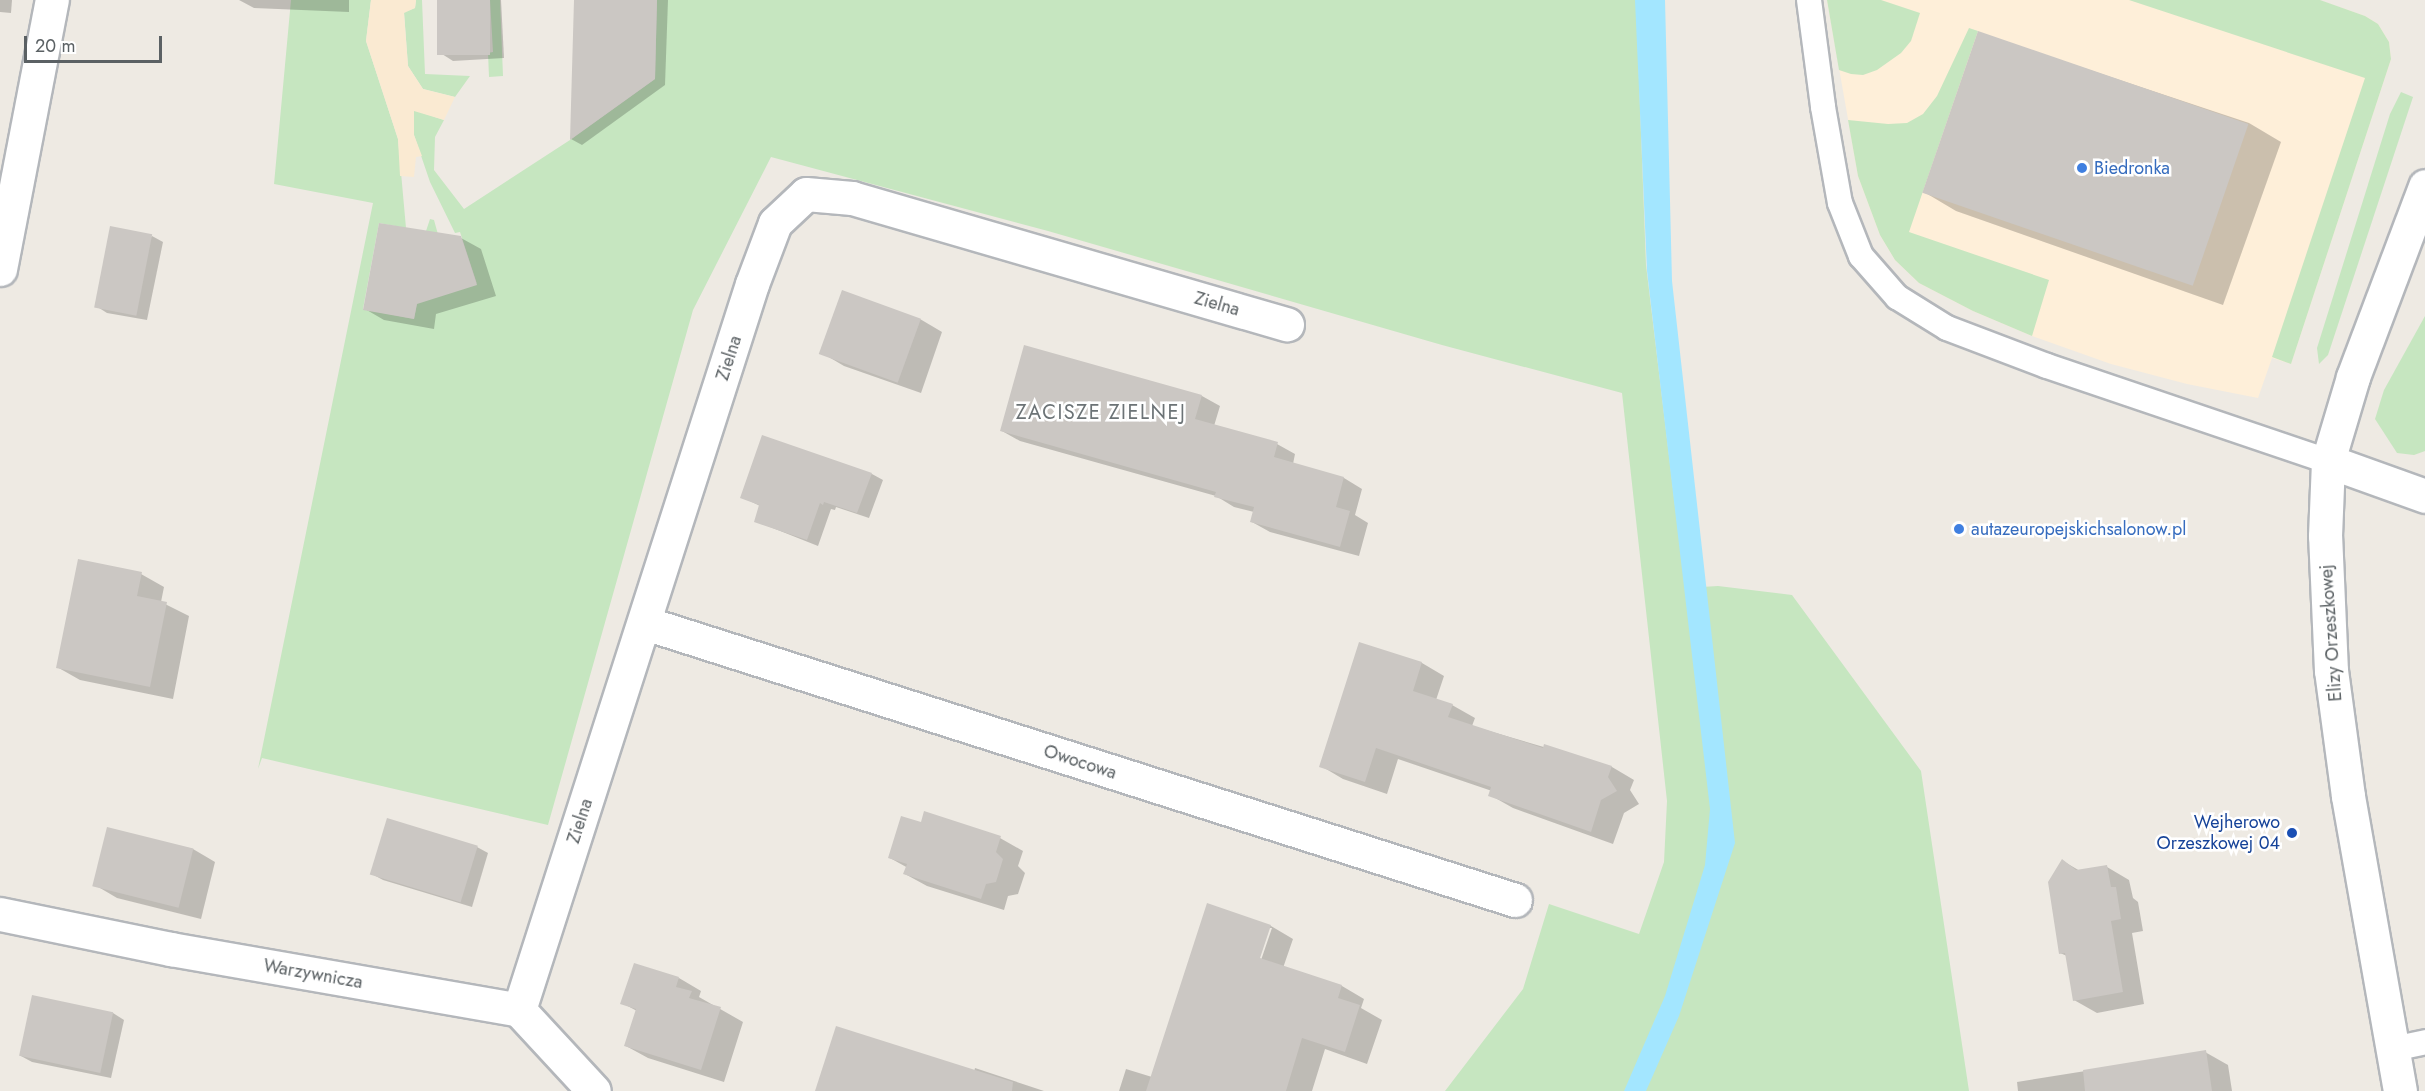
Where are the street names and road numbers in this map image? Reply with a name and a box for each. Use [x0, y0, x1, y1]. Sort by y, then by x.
street label: Zielna [1192, 287, 1242, 321]
street label: Zielna [712, 333, 746, 383]
street label: Elizy Orzeszkowej [2315, 564, 2347, 702]
street label: Owocowa [1041, 740, 1119, 784]
street label: Zielna [563, 796, 597, 846]
street label: Warzywnicza [262, 955, 364, 993]

